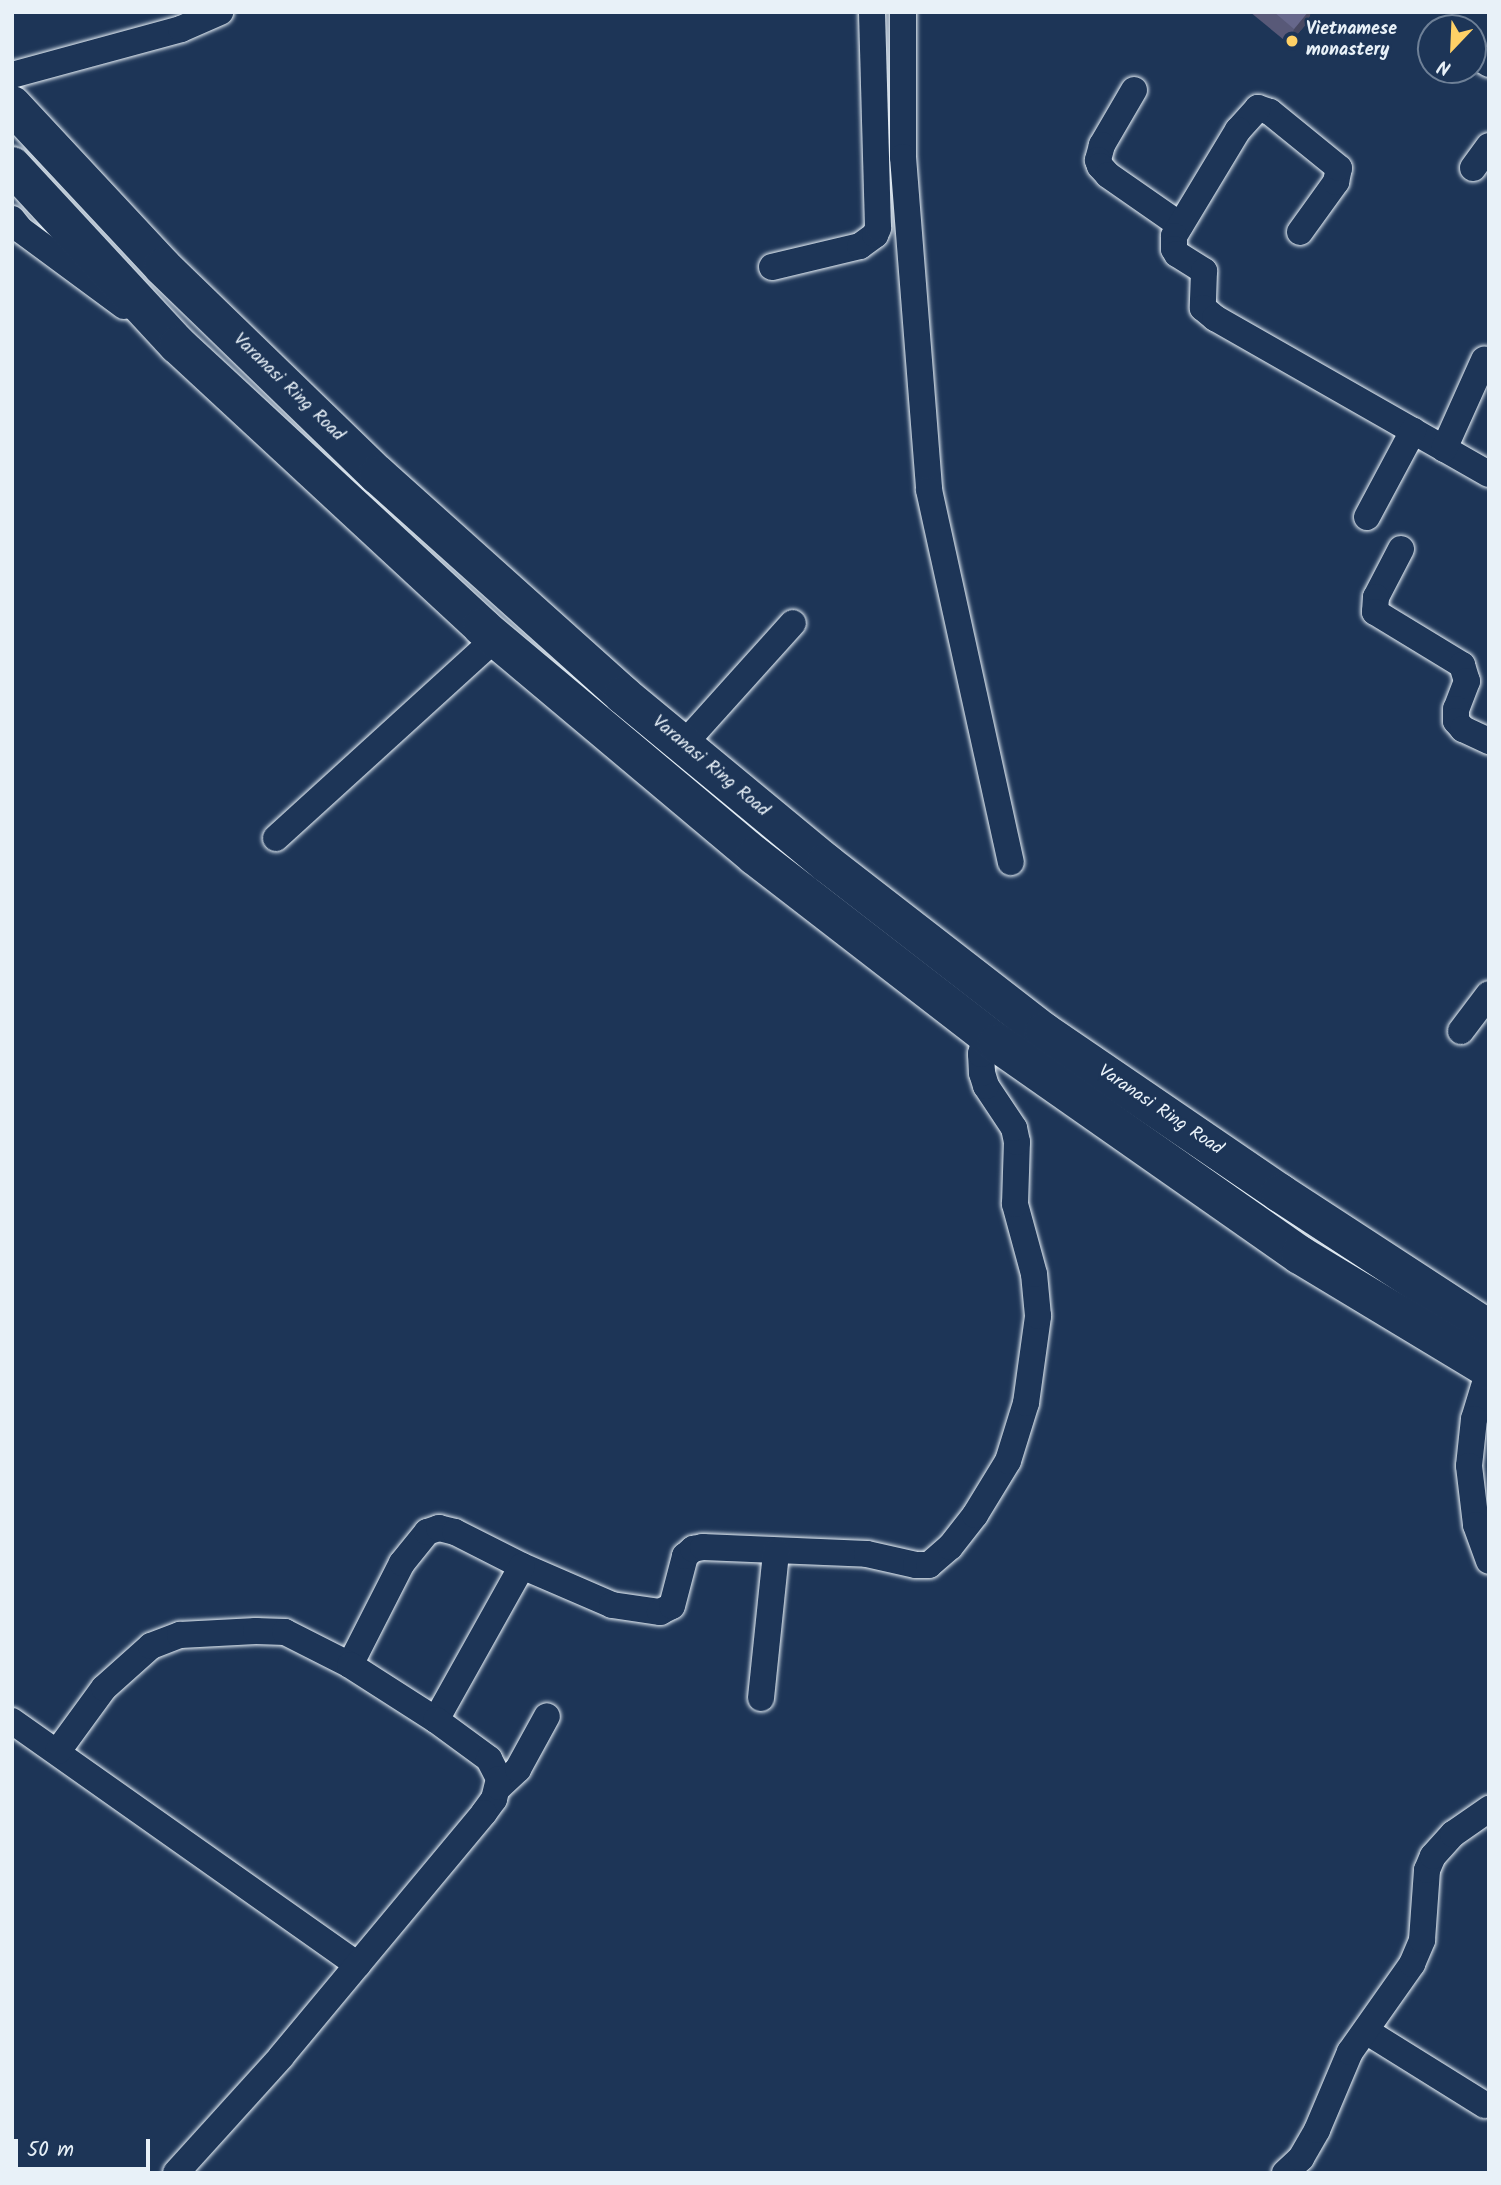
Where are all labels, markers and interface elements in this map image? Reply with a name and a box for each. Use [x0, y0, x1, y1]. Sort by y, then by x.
north arrow [1417, 14, 1487, 84]
place label: Vietnamese monastery [1306, 20, 1397, 62]
marker: Vietnamese monastery [1284, 33, 1300, 49]
text: N [1433, 50, 1456, 83]
street label: Varanasi Ring Road [228, 330, 348, 446]
street label: Varanasi Ring Road [647, 712, 773, 822]
street label: Varanasi Ring Road [1093, 1061, 1227, 1161]
scale bar [18, 2126, 154, 2170]
text: 50 m [27, 2134, 74, 2167]

